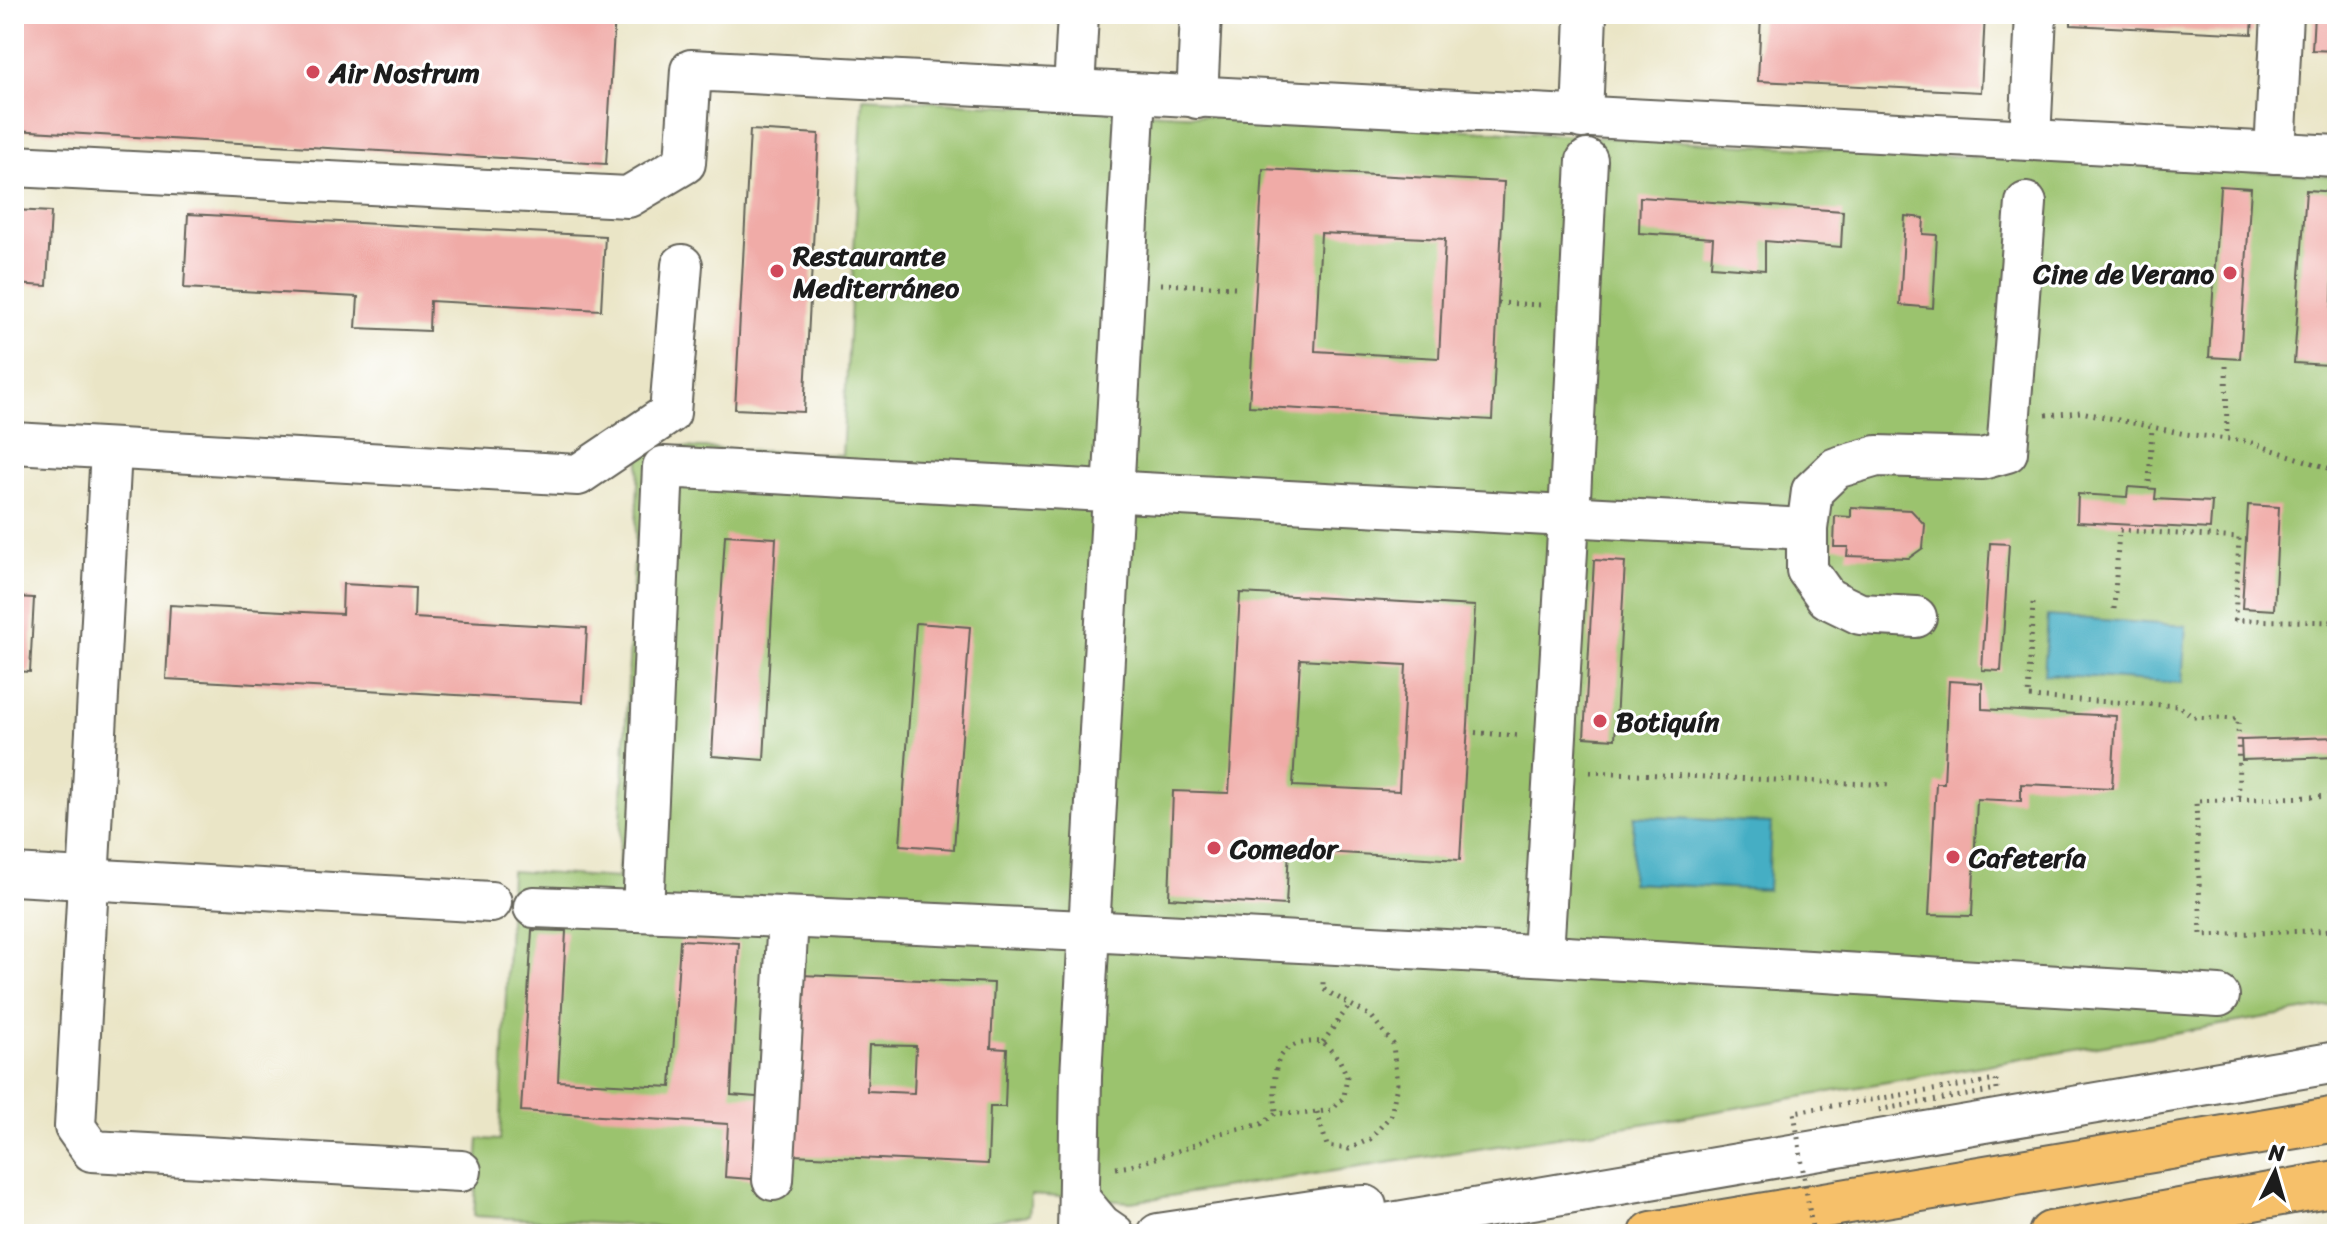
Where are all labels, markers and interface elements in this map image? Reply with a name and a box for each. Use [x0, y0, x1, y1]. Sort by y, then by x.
place label: Air Nostrum [328, 48, 480, 97]
marker: Air Nostrum [304, 63, 322, 81]
place label: Restaurante Mediterráneo [792, 231, 960, 312]
place label: Cine de Verano [2032, 249, 2214, 298]
marker: Restaurante Mediterráneo [768, 262, 786, 280]
marker: Cine de Verano [2221, 264, 2239, 282]
place label: Botiquín [1616, 697, 1720, 746]
marker: Botiquín [1591, 712, 1609, 730]
place label: Comedor [1229, 824, 1340, 873]
place label: Cafetería [1968, 833, 2086, 882]
marker: Comedor [1205, 839, 1223, 857]
marker: Cafetería [1944, 848, 1962, 866]
north arrow [2235, 1132, 2315, 1212]
text: N [2266, 1132, 2287, 1173]

